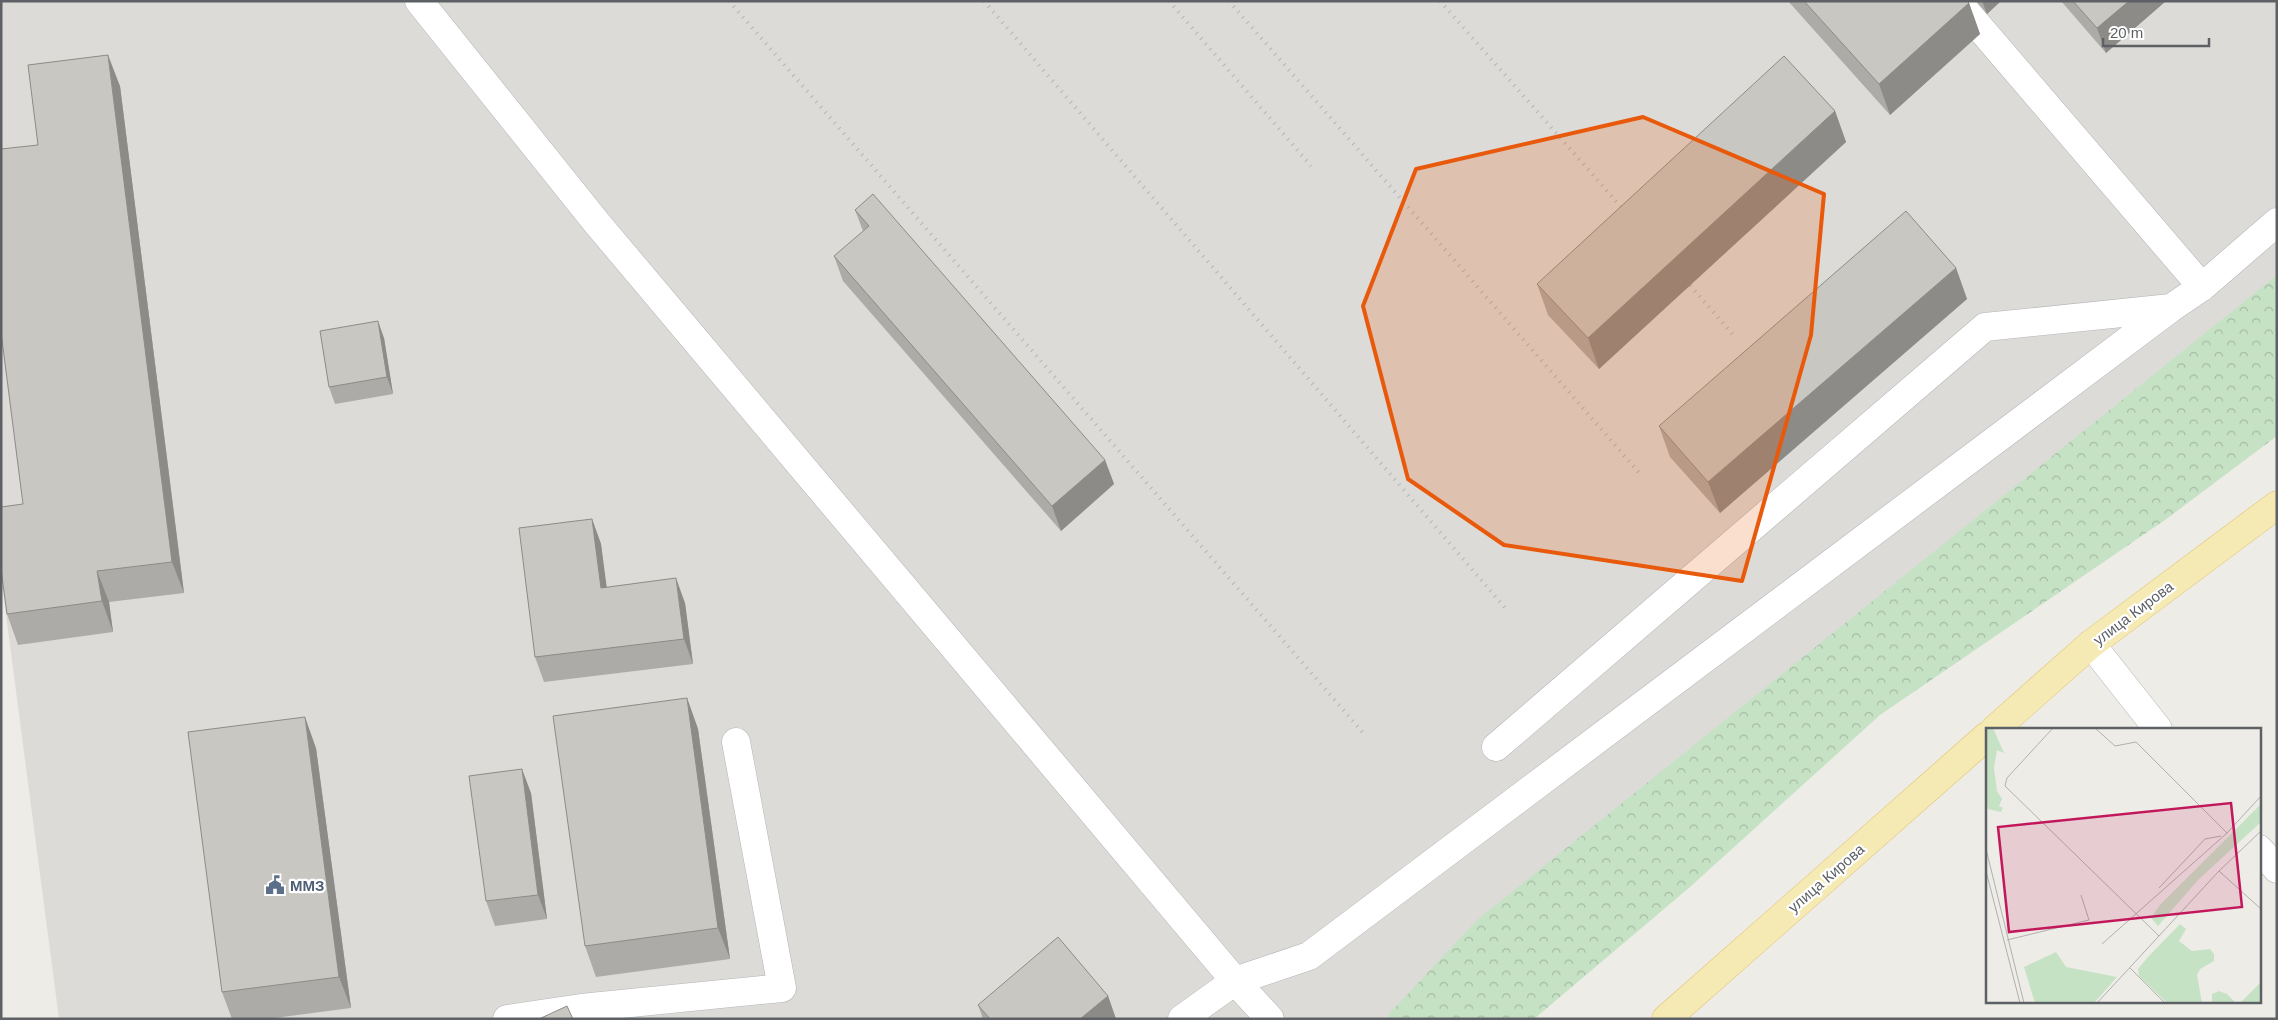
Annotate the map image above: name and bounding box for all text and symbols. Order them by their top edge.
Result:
scale bar [2103,15,2209,47]
text: 20 m [2110,24,2143,41]
street label: улица Кирова [2090,577,2177,648]
inset map [1986,728,2260,1002]
street label: улица Кирова [1784,840,1868,916]
public building icon: ММЗ [264,874,286,896]
place label: ММЗ [290,877,324,894]

